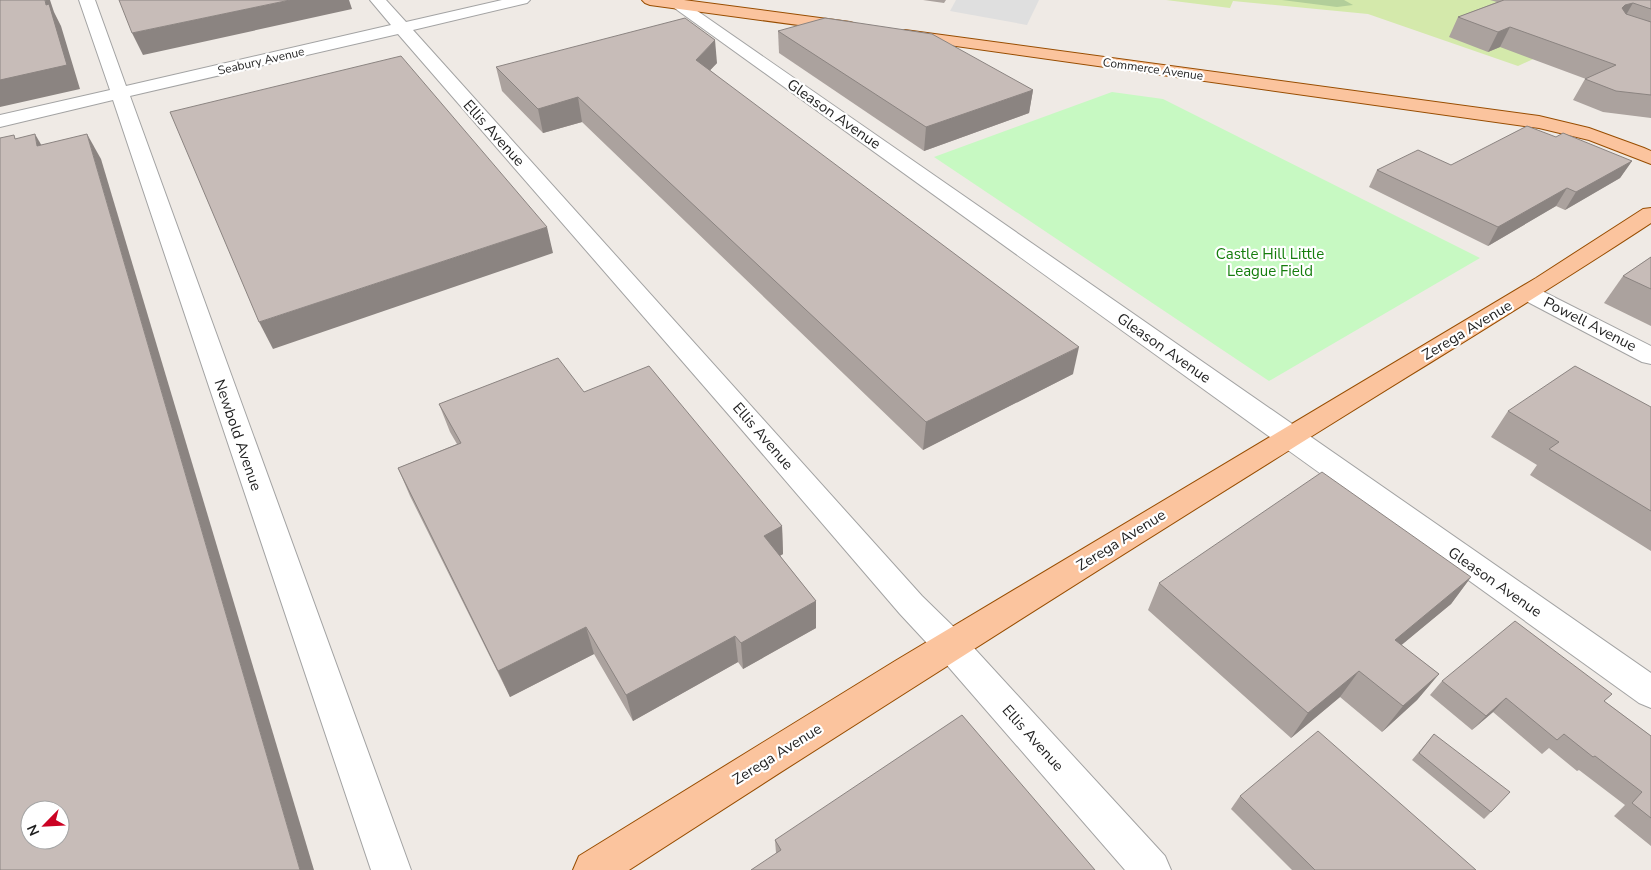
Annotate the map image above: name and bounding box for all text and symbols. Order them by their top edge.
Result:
street label: Seabury Avenue [216,43,306,79]
street label: Commerce Avenue [1102,54,1204,84]
street label: Gleason Avenue [783,74,885,154]
street label: Ellis Avenue [459,95,529,171]
park label: Castle Hill Little League Field [1216,244,1324,281]
street label: Powell Avenue [1540,292,1640,356]
street label: Zerega Avenue [1418,295,1516,365]
street label: Gleason Avenue [1113,308,1215,388]
street label: Newbold Avenue [210,377,266,493]
street label: Ellis Avenue [728,398,798,474]
street label: Zerega Avenue [1073,505,1169,575]
street label: Gleason Avenue [1444,542,1546,622]
street label: Ellis Avenue [998,700,1068,776]
street label: Zerega Avenue [729,719,825,789]
north arrow [20,800,70,850]
text: N [23,821,44,839]

